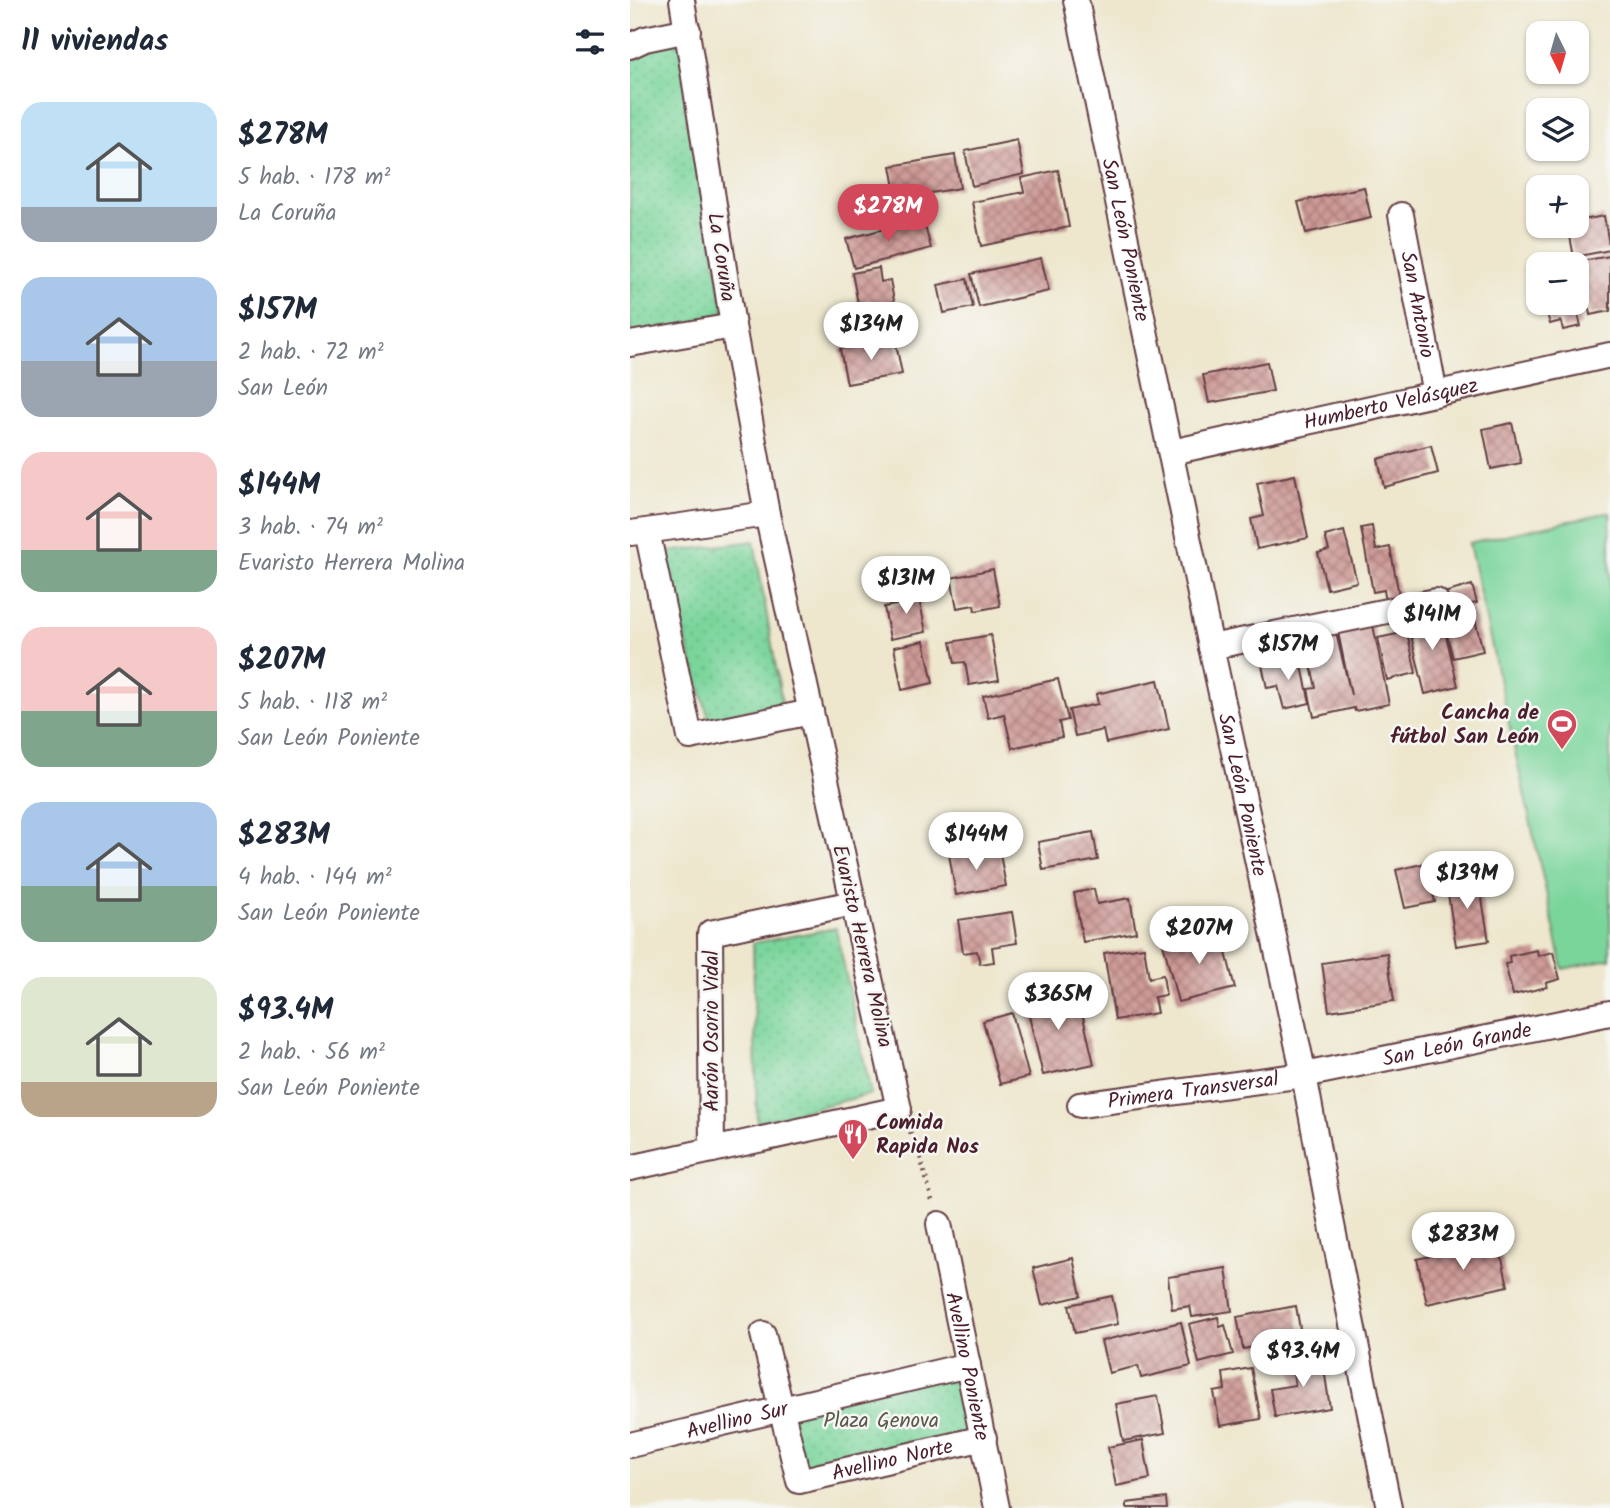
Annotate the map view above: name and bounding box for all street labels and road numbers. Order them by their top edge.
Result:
street label: San León Poniente [1091,155,1158,325]
street label: La Coruña [697,210,744,304]
street label: San Antonio [1390,249,1443,361]
street label: Humberto Velásquez [1301,370,1481,440]
street label: San León Poniente [1208,710,1275,880]
street label: Evaristo Herrera Molina [822,842,901,1051]
street label: Aarón Osorio Vidal [696,950,729,1112]
street label: San León Grande [1380,1014,1535,1077]
street label: Primera Transversal [1106,1064,1281,1119]
street label: Avellino Poniente [935,1289,998,1444]
street label: Avellino Sur [683,1393,793,1449]
street label: Avellino Norte [828,1431,957,1491]

